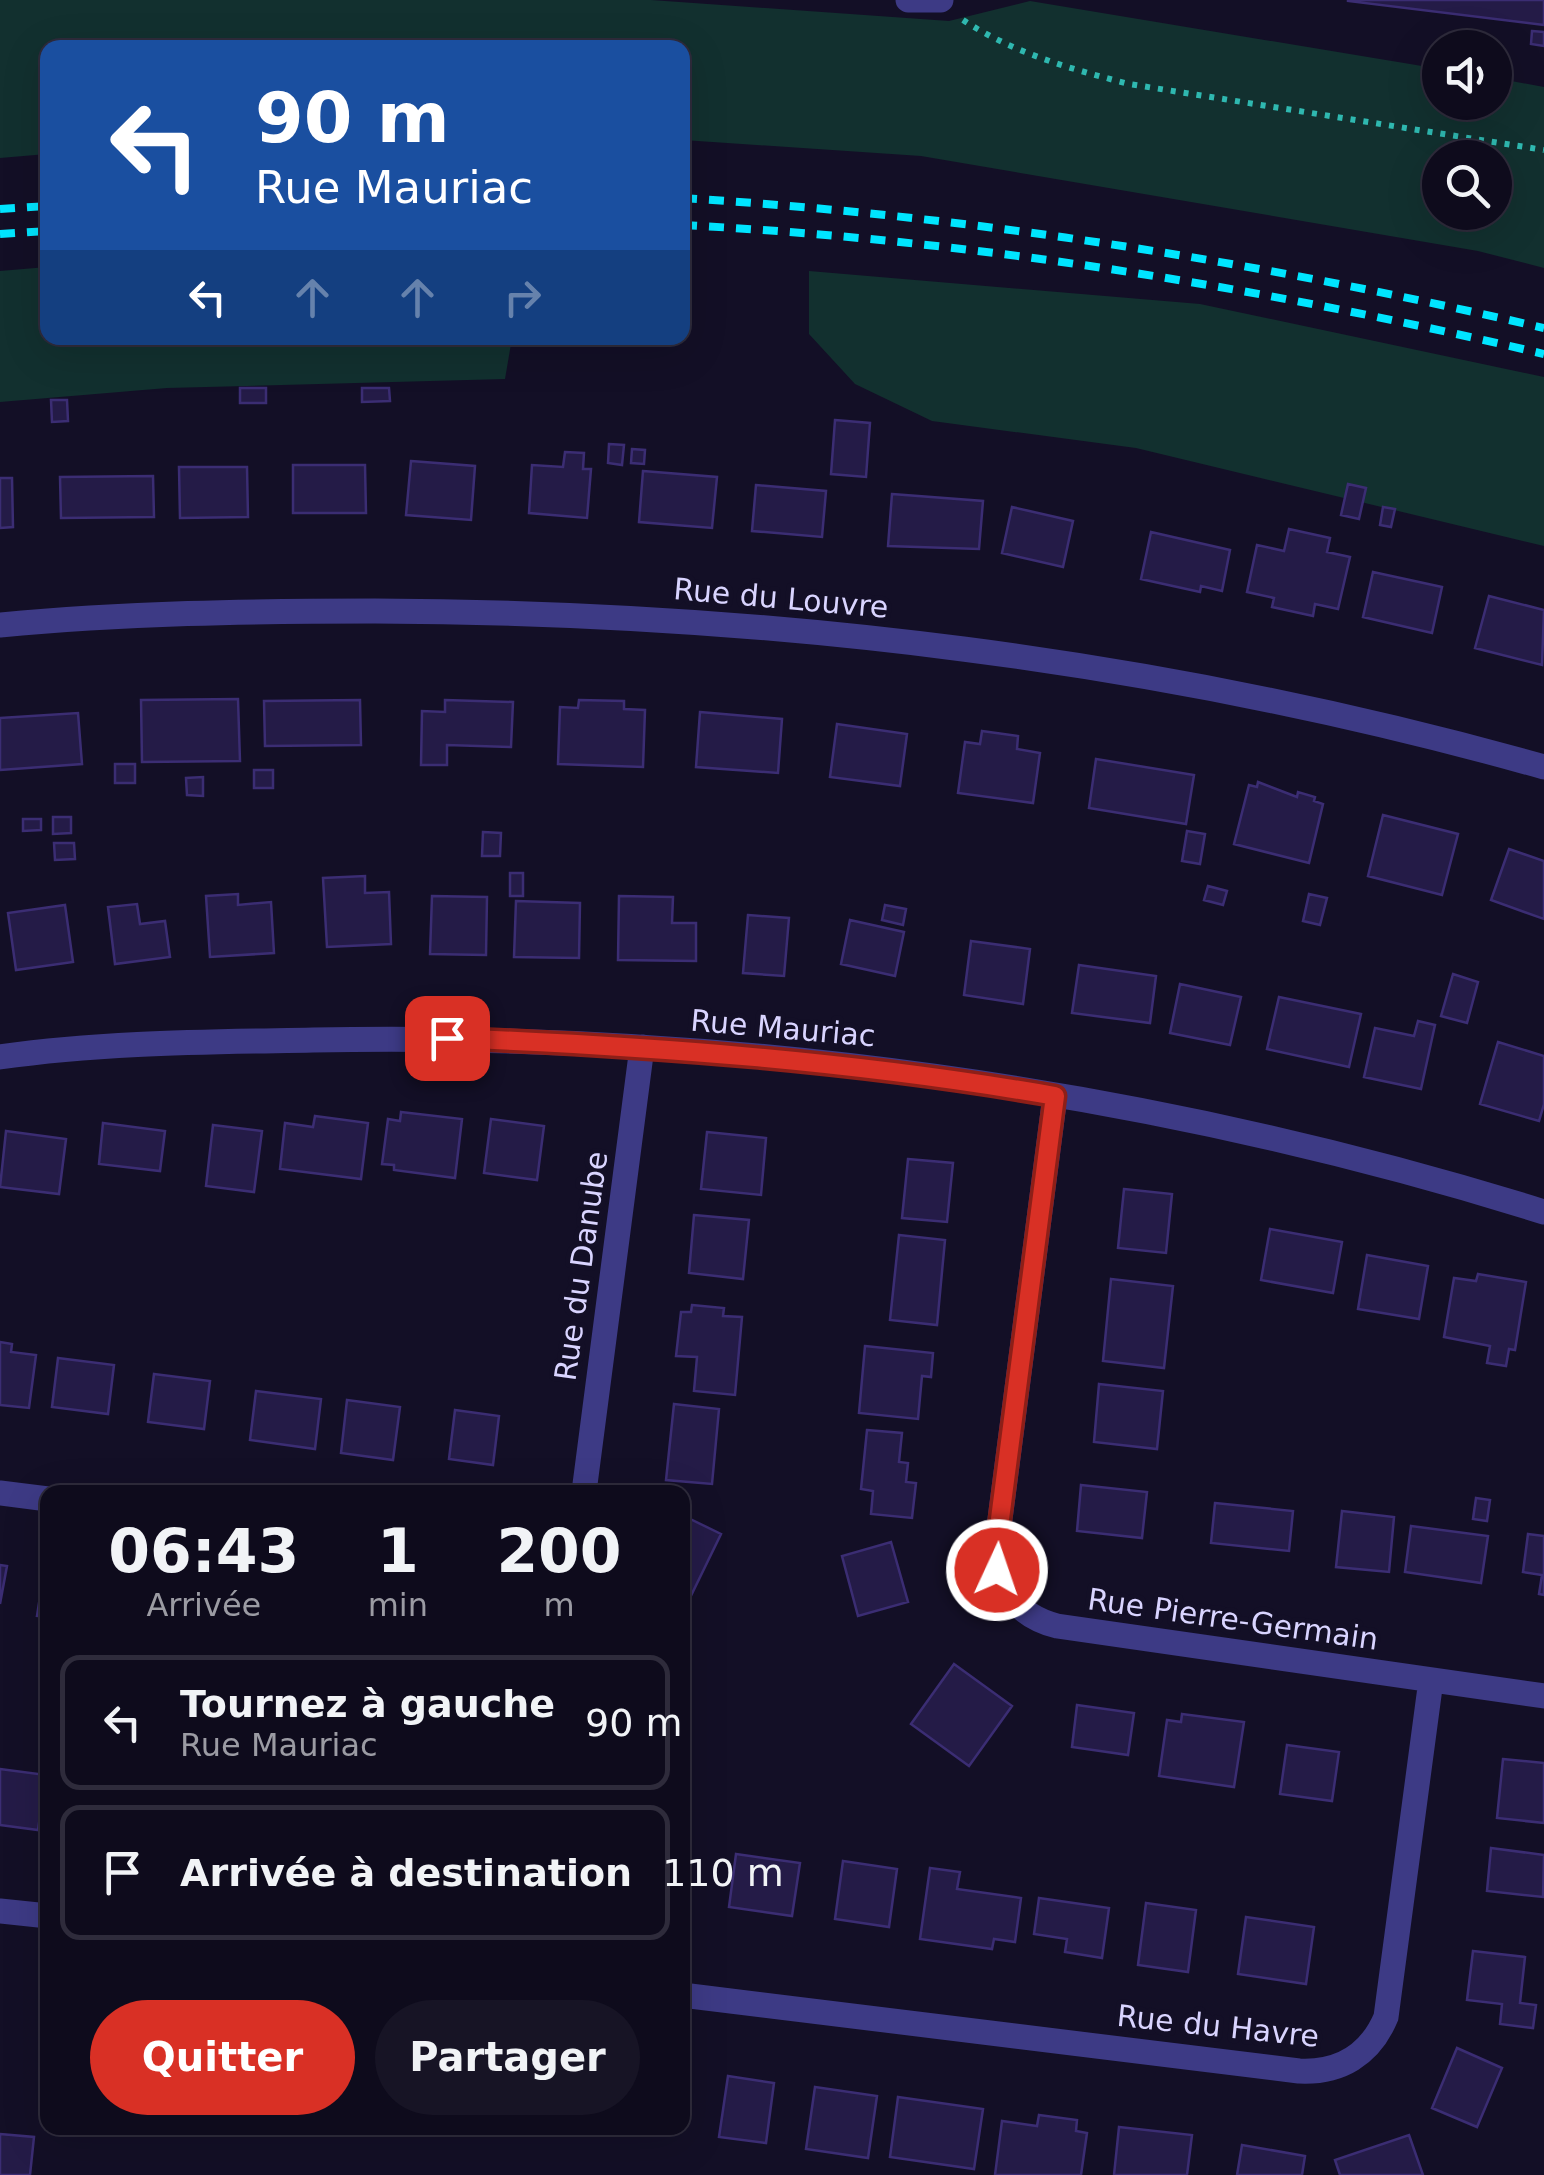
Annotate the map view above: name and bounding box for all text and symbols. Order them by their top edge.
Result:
map controls [1422,30,1512,230]
button: sound [1422,30,1512,120]
text: 90 m [255,77,450,159]
icon: left [90,80,220,210]
button: search [1422,140,1512,230]
text: Rue Mauriac [255,161,533,214]
icon: left [180,270,235,325]
icon: ahead [285,270,340,325]
icon: ahead [390,270,445,325]
icon: right [495,270,550,325]
street label: Rue du Louvre [672,571,890,625]
pin [405,996,490,1081]
street label: Rue Mauriac [689,1002,877,1054]
icon: arrive [420,1011,475,1066]
street label: Rue du Danube [548,1149,614,1383]
text: 06:43 [108,1516,299,1586]
text: 1 [377,1516,419,1586]
text: 200 [496,1516,622,1586]
position arrow [945,1518,1049,1622]
street label: Rue Pierre-Germain [1085,1581,1381,1657]
text: Arrivée [146,1586,261,1624]
text: min [368,1586,428,1624]
text: m [543,1586,575,1624]
text: Tournez à gauche [180,1682,555,1726]
icon: left [95,1695,150,1750]
text: 90 m [585,1701,683,1745]
text: Rue Mauriac [180,1726,378,1764]
icon: arrive [95,1845,150,1900]
text: Arrivée à destination [180,1851,632,1895]
text: 110 m [662,1851,784,1895]
street label: Rue du Havre [1115,1998,1321,2054]
button: Quitter [90,2000,355,2115]
button: Partager [375,2000,640,2115]

